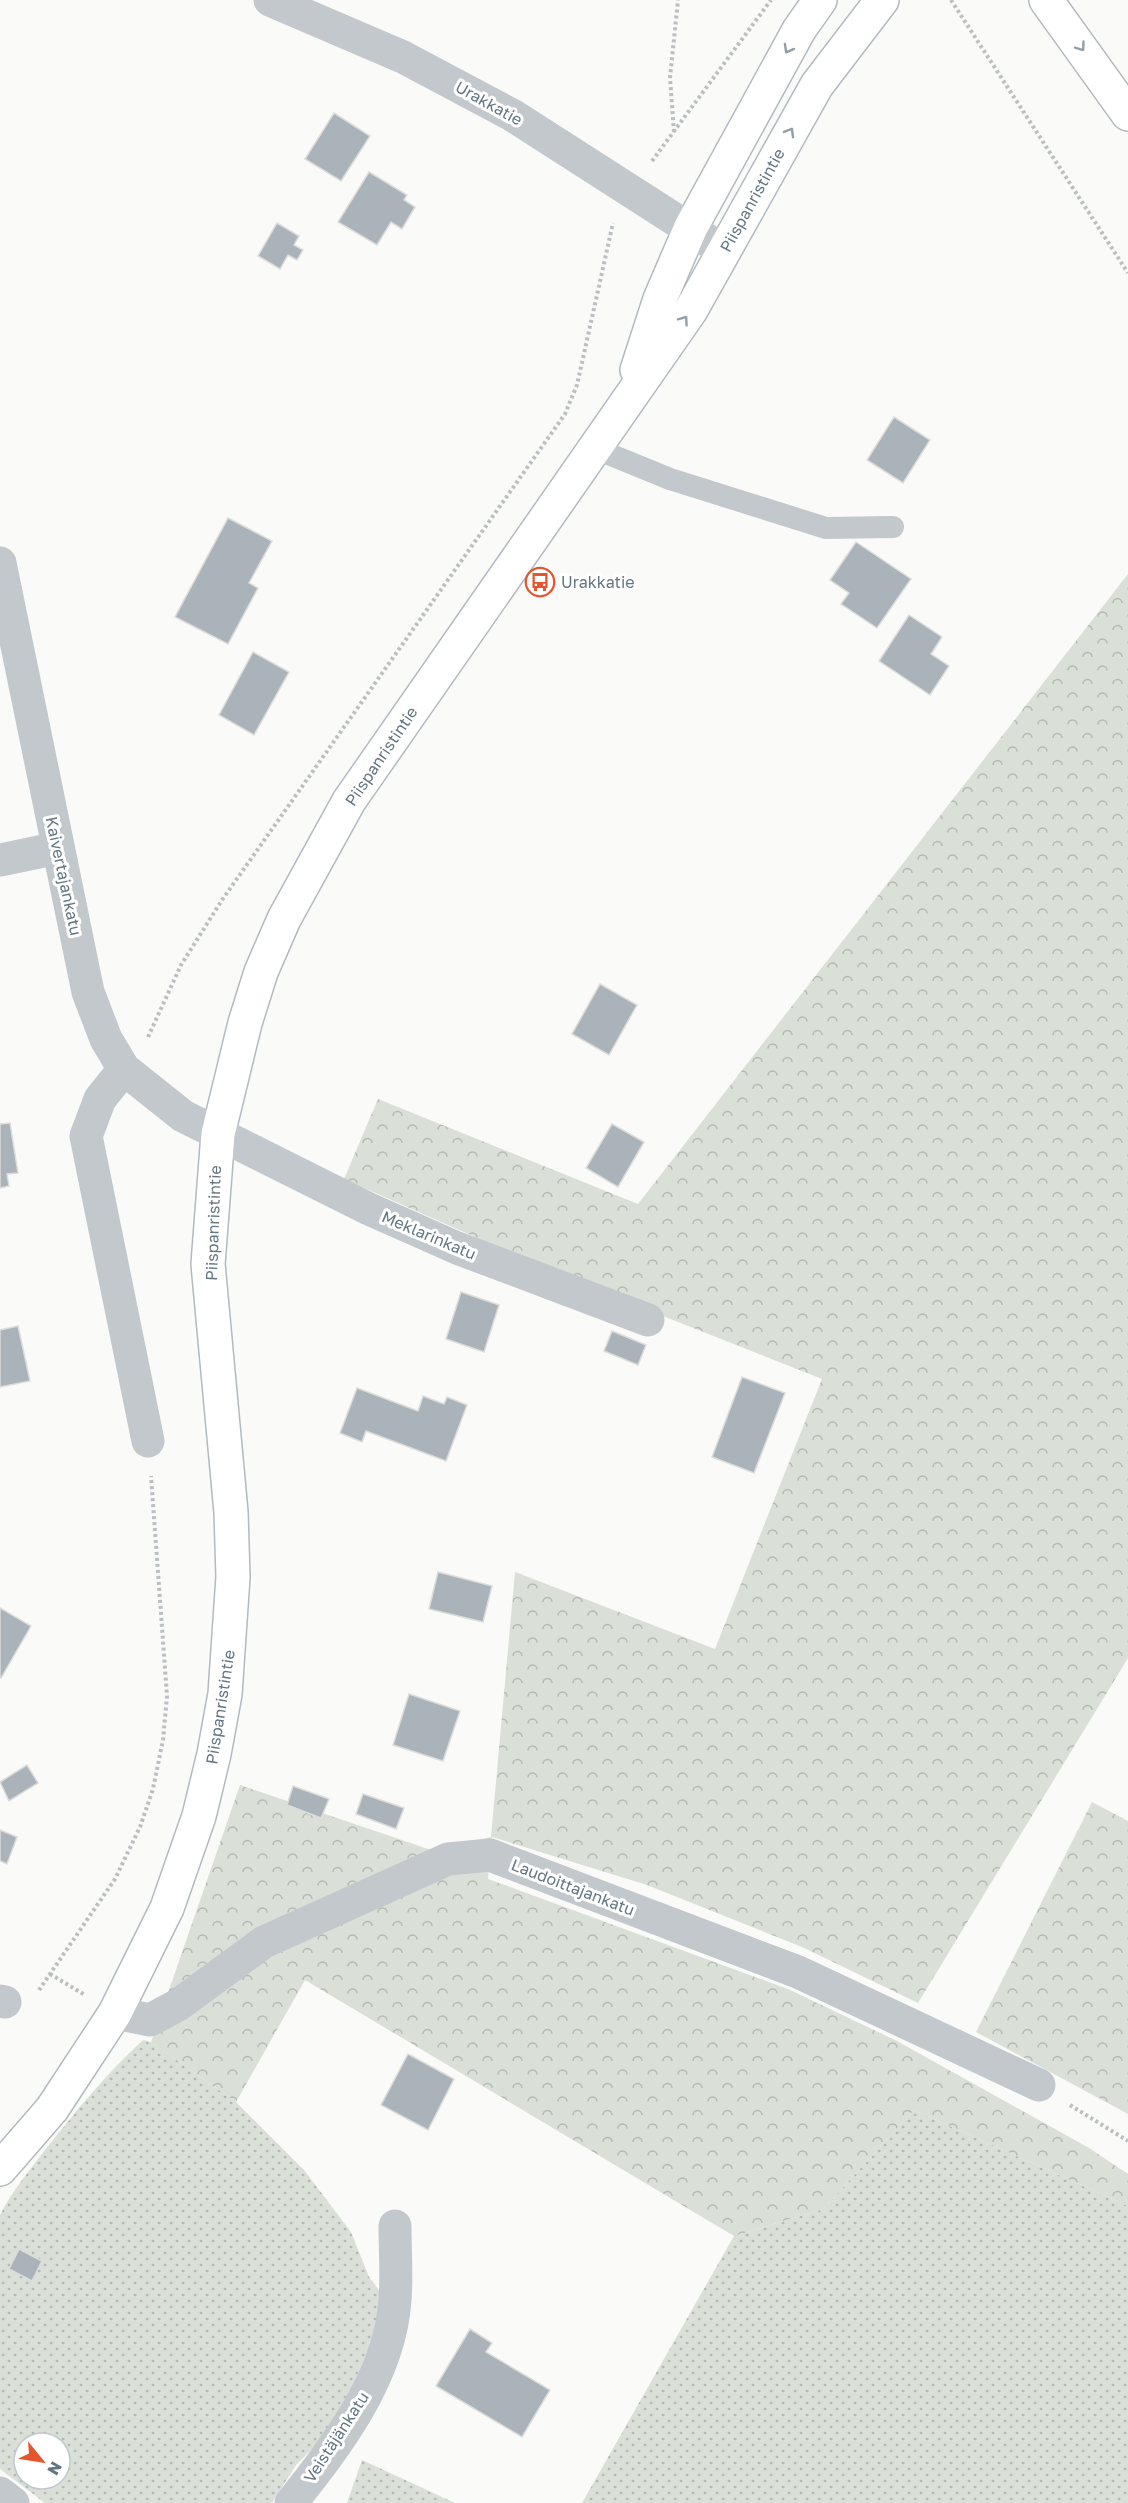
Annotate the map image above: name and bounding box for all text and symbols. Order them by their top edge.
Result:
one-way arrow [1073,41,1084,52]
one-way arrow [784,43,795,53]
street label: Urakkatie [452,76,526,130]
one-way arrow [783,128,794,138]
street label: Piispanristintie [715,145,789,255]
one-way arrow [677,316,688,327]
bus stop icon: Urakkatie [524,566,556,598]
place label: Urakkatie [561,572,635,592]
street label: Piispanristintie [340,702,422,810]
street label: Kaivertajankatu [42,815,86,937]
street label: Piispanristintie [201,1165,225,1281]
street label: Meklarinkatu [379,1206,479,1264]
street label: Piispanristintie [201,1648,239,1766]
street label: Laudoittajankatu [509,1854,637,1920]
street label: Veistäjänkatu [299,2388,373,2486]
north arrow [12,2431,72,2491]
text: N [43,2458,67,2479]

